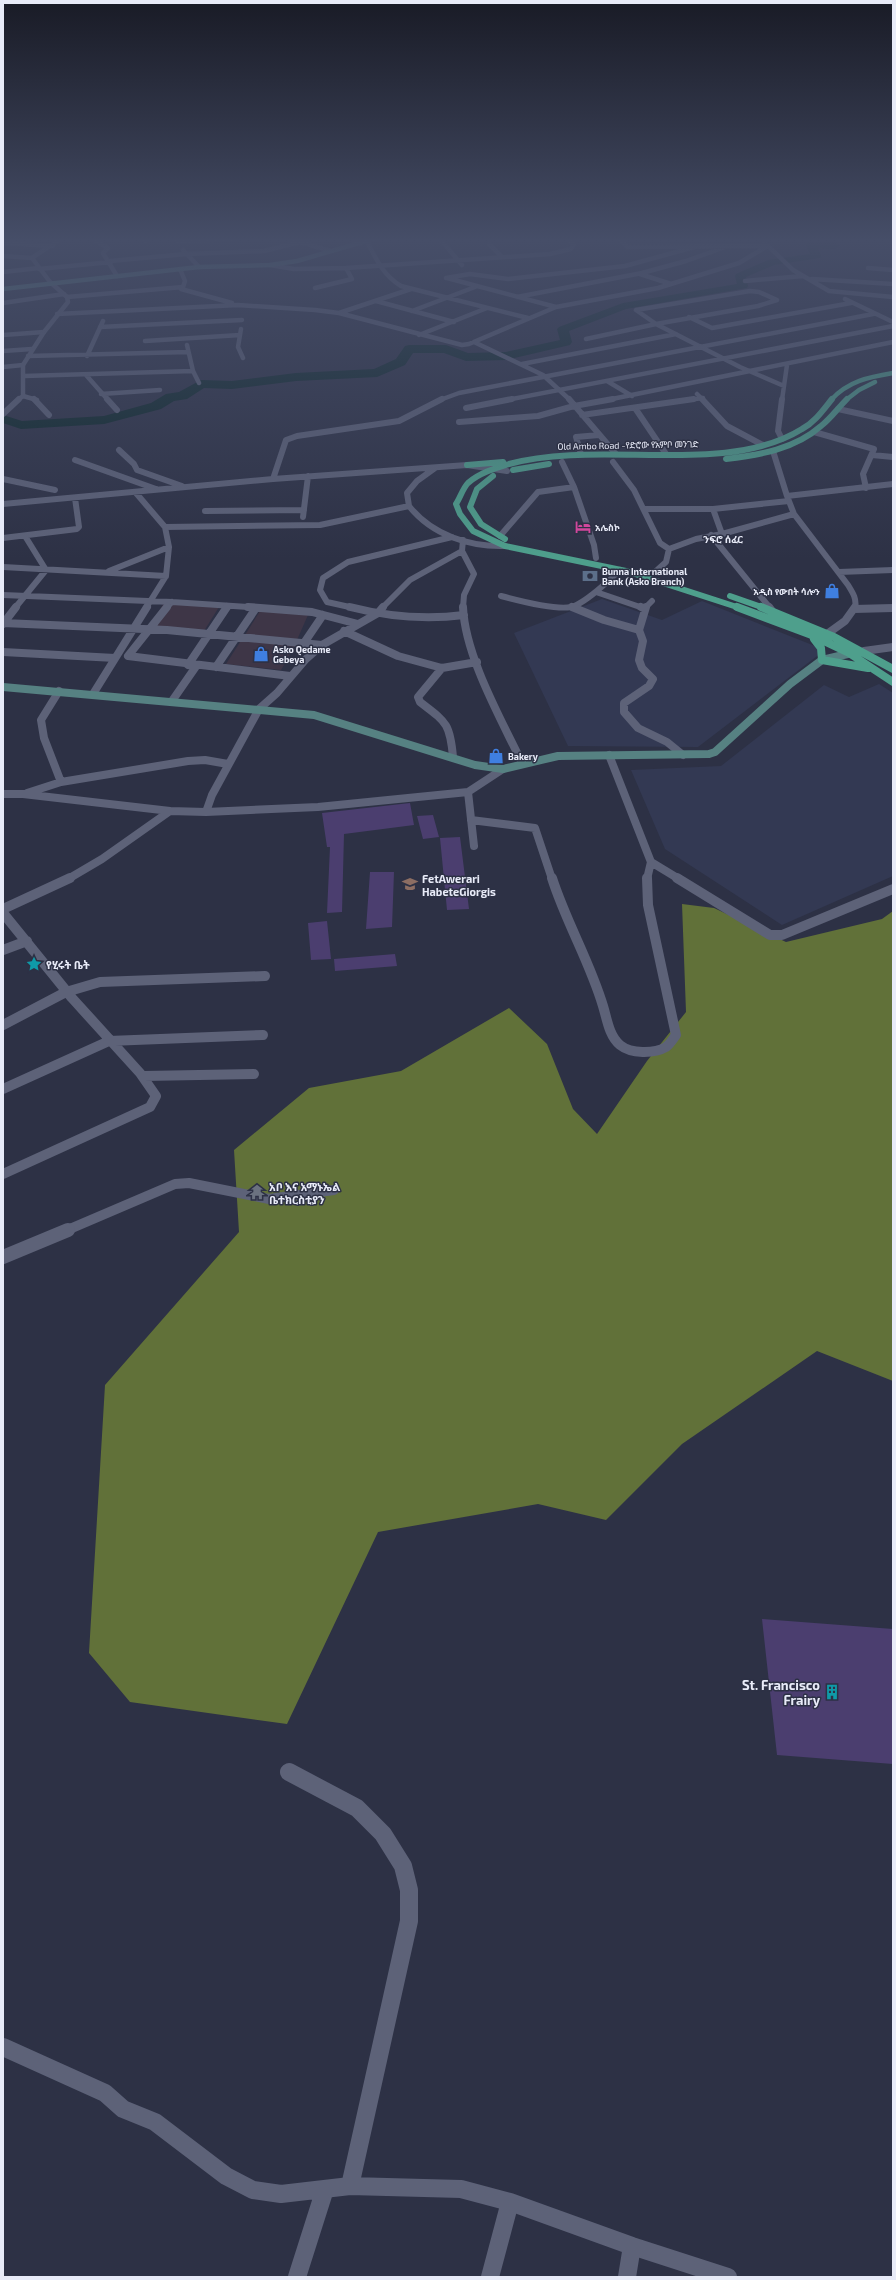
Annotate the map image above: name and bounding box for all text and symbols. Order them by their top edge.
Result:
street label: Old Ambo Road -የድሮው የአምቦ መንገድ [557,438,699,452]
hotel icon: አሌስኮ [574,518,592,536]
place label: አሌስኮ [595,522,620,533]
district label: ንፍሮ ሰፈር [703,533,743,545]
place label: Bunna International Bank (Asko Branch) [602,566,687,587]
bank icon: Bunna International Bank (Asko Branch) [581,567,599,585]
shop icon: አዲስ የውበት ሳሎን [823,582,841,600]
place label: አዲስ የውበት ሳሎን [753,586,821,597]
place label: Asko Qedame Gebeya [273,644,331,666]
shop icon: Asko Qedame Gebeya [252,645,270,663]
shop icon: Bakery [487,747,505,765]
place label: Bakery [508,751,539,763]
place label: FetAwerari HabeteGiorgis [422,872,496,898]
school or university icon: FetAwerari HabeteGiorgis [401,875,419,893]
place icon: የሂሩት ቤት [25,955,43,973]
place label: የሂሩት ቤት [46,958,90,971]
place label: አቦ እና አማኑኤል ቤተክርስቲያን [269,1180,340,1206]
temple icon: አቦ እና አማኑኤል ቤተክርስቲያን [248,1183,266,1201]
place label: St. Francisco Frairy [742,1677,821,1708]
building icon: St. Francisco Frairy [823,1683,841,1701]

